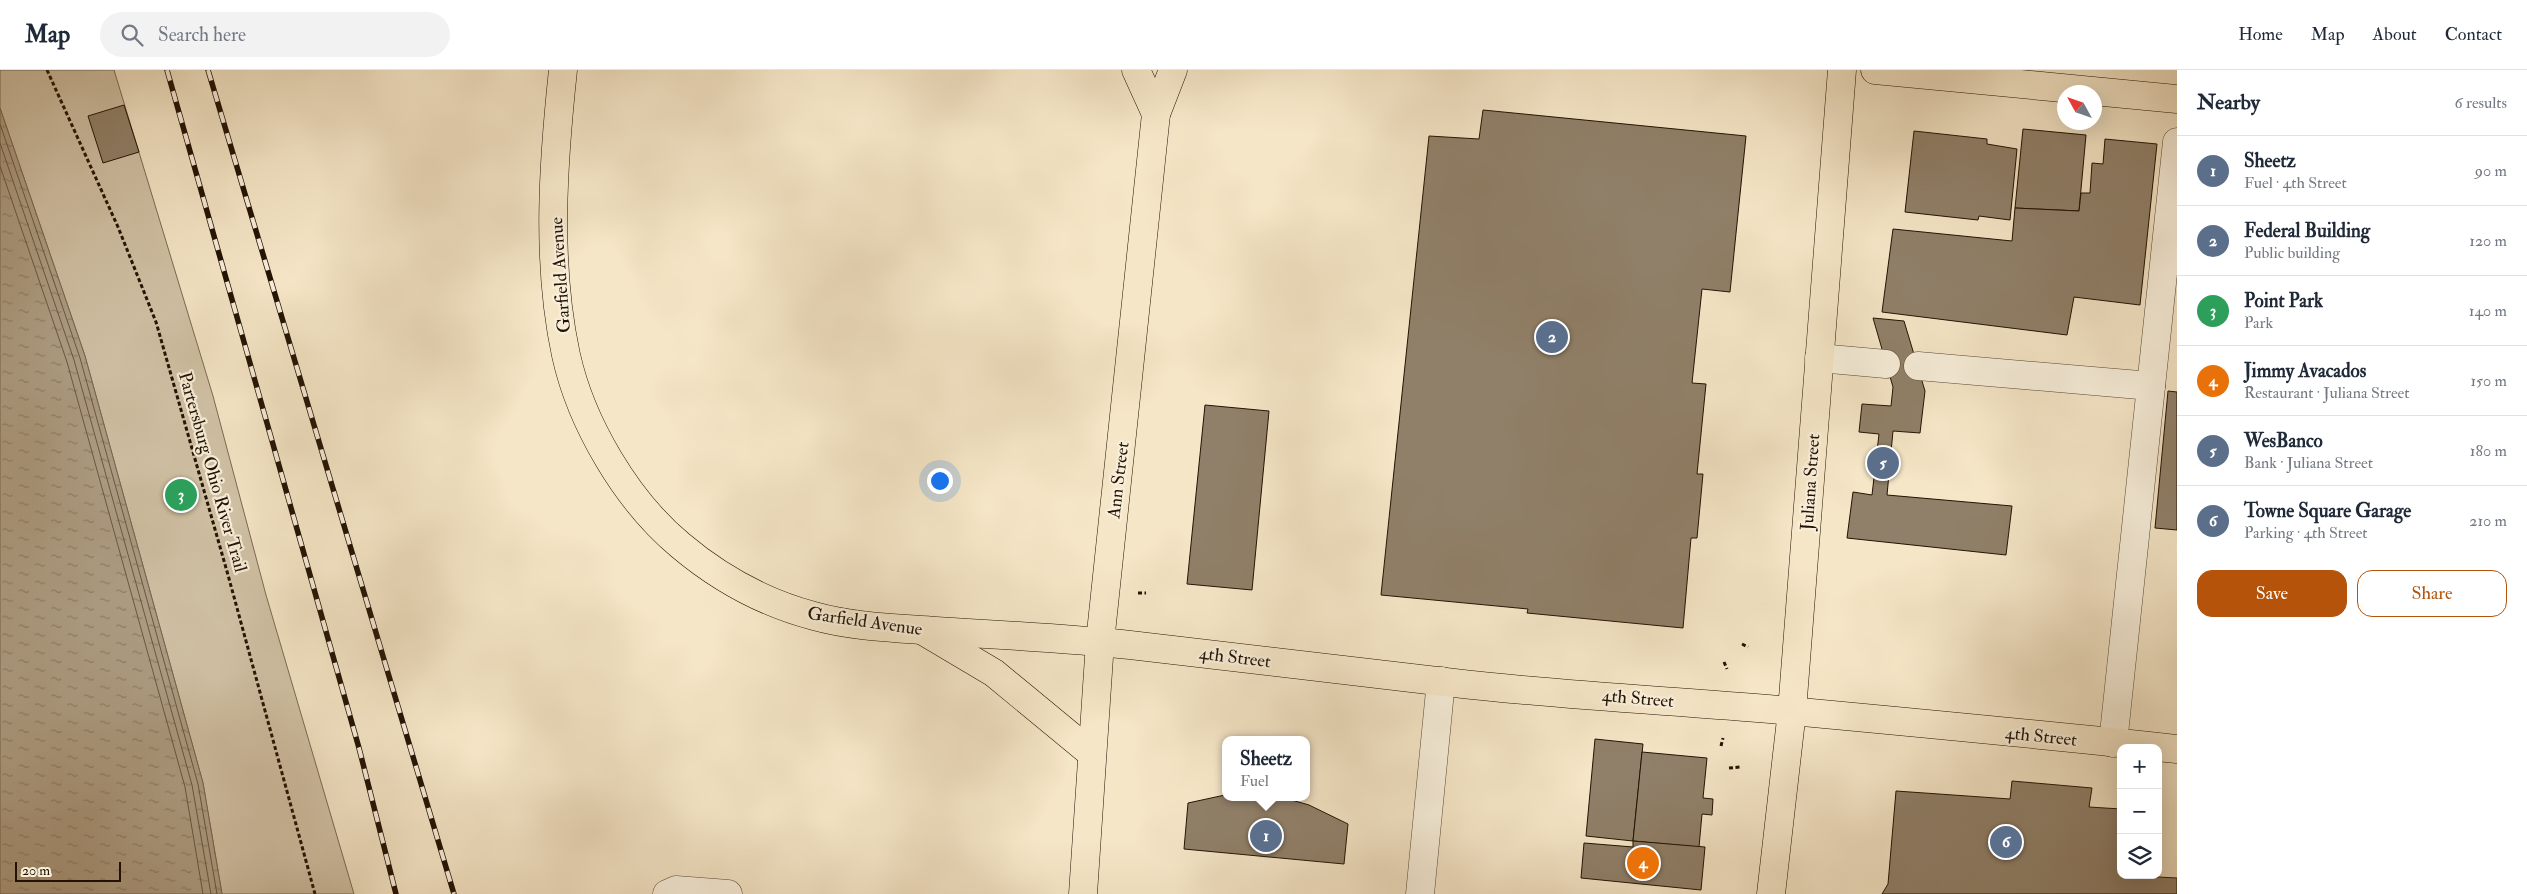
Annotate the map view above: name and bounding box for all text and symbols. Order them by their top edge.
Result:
search box [100,12,450,57]
text: Map [25,19,70,50]
icon: search [118,21,146,49]
text: Search here [158,23,246,47]
text: Home [2238,23,2283,46]
text: Map [2311,23,2345,46]
text: About [2373,23,2417,46]
text: Contact [2445,23,2502,46]
north arrow [2057,85,2102,130]
text: Nearby [2197,89,2260,116]
text: 6 results [2455,93,2507,113]
text: Sheetz [2244,149,2296,173]
text: 1 [2210,161,2216,181]
text: 90 m [2475,161,2507,181]
text: Fuel · 4th Street [2244,173,2347,193]
street label: Garfield Avenue [545,216,576,334]
text: Federal Building [2244,219,2370,243]
text: 2 [2209,231,2217,251]
text: 120 m [2469,231,2507,251]
text: Public building [2244,243,2340,263]
text: Point Park [2244,289,2323,313]
text: 3 [2210,301,2216,321]
text: 140 m [2469,301,2507,321]
text: Park [2244,313,2273,333]
pin: 2 [1536,318,1568,356]
text: Jimmy Avacados [2244,359,2366,383]
street label: Partersburg Ohio River Trail [173,369,252,575]
text: 4 [2209,371,2217,391]
text: 150 m [2470,371,2507,391]
text: Restaurant · Juliana Street [2244,383,2409,403]
text: WesBanco [2244,429,2323,453]
street label: Juliana Street [1796,433,1825,532]
street label: Ann Street [1102,440,1135,521]
text: 5 [2209,441,2217,461]
text: 180 m [2470,441,2507,461]
pin: 5 [1867,444,1899,482]
text: Bank · Juliana Street [2244,453,2373,473]
your location [927,468,953,494]
pin: 3 [165,476,197,514]
text: Towne Square Garage [2244,499,2411,523]
text: 6 [2209,511,2217,531]
text: 210 m [2469,511,2507,531]
text: Parking · 4th Street [2244,523,2368,543]
button: Save [2197,570,2347,617]
button: Share [2357,570,2507,617]
street label: Garfield Avenue [806,602,924,641]
street label: 4th Street [1198,642,1272,673]
street label: 4th Street [1601,684,1675,713]
street label: 4th Street [2004,721,2078,752]
popup [1222,736,1310,801]
map controls [2117,744,2162,879]
button: + [2117,744,2162,789]
text: Sheetz [1240,747,1292,771]
text: Fuel [1240,771,1269,791]
button: − [2117,789,2162,834]
pin: 1 [1250,817,1282,855]
pin: 6 [1990,823,2022,861]
button: layers [2117,834,2162,879]
pin: 4 [1627,844,1659,882]
scale bar [15,859,121,882]
text: 20 m [22,862,50,879]

